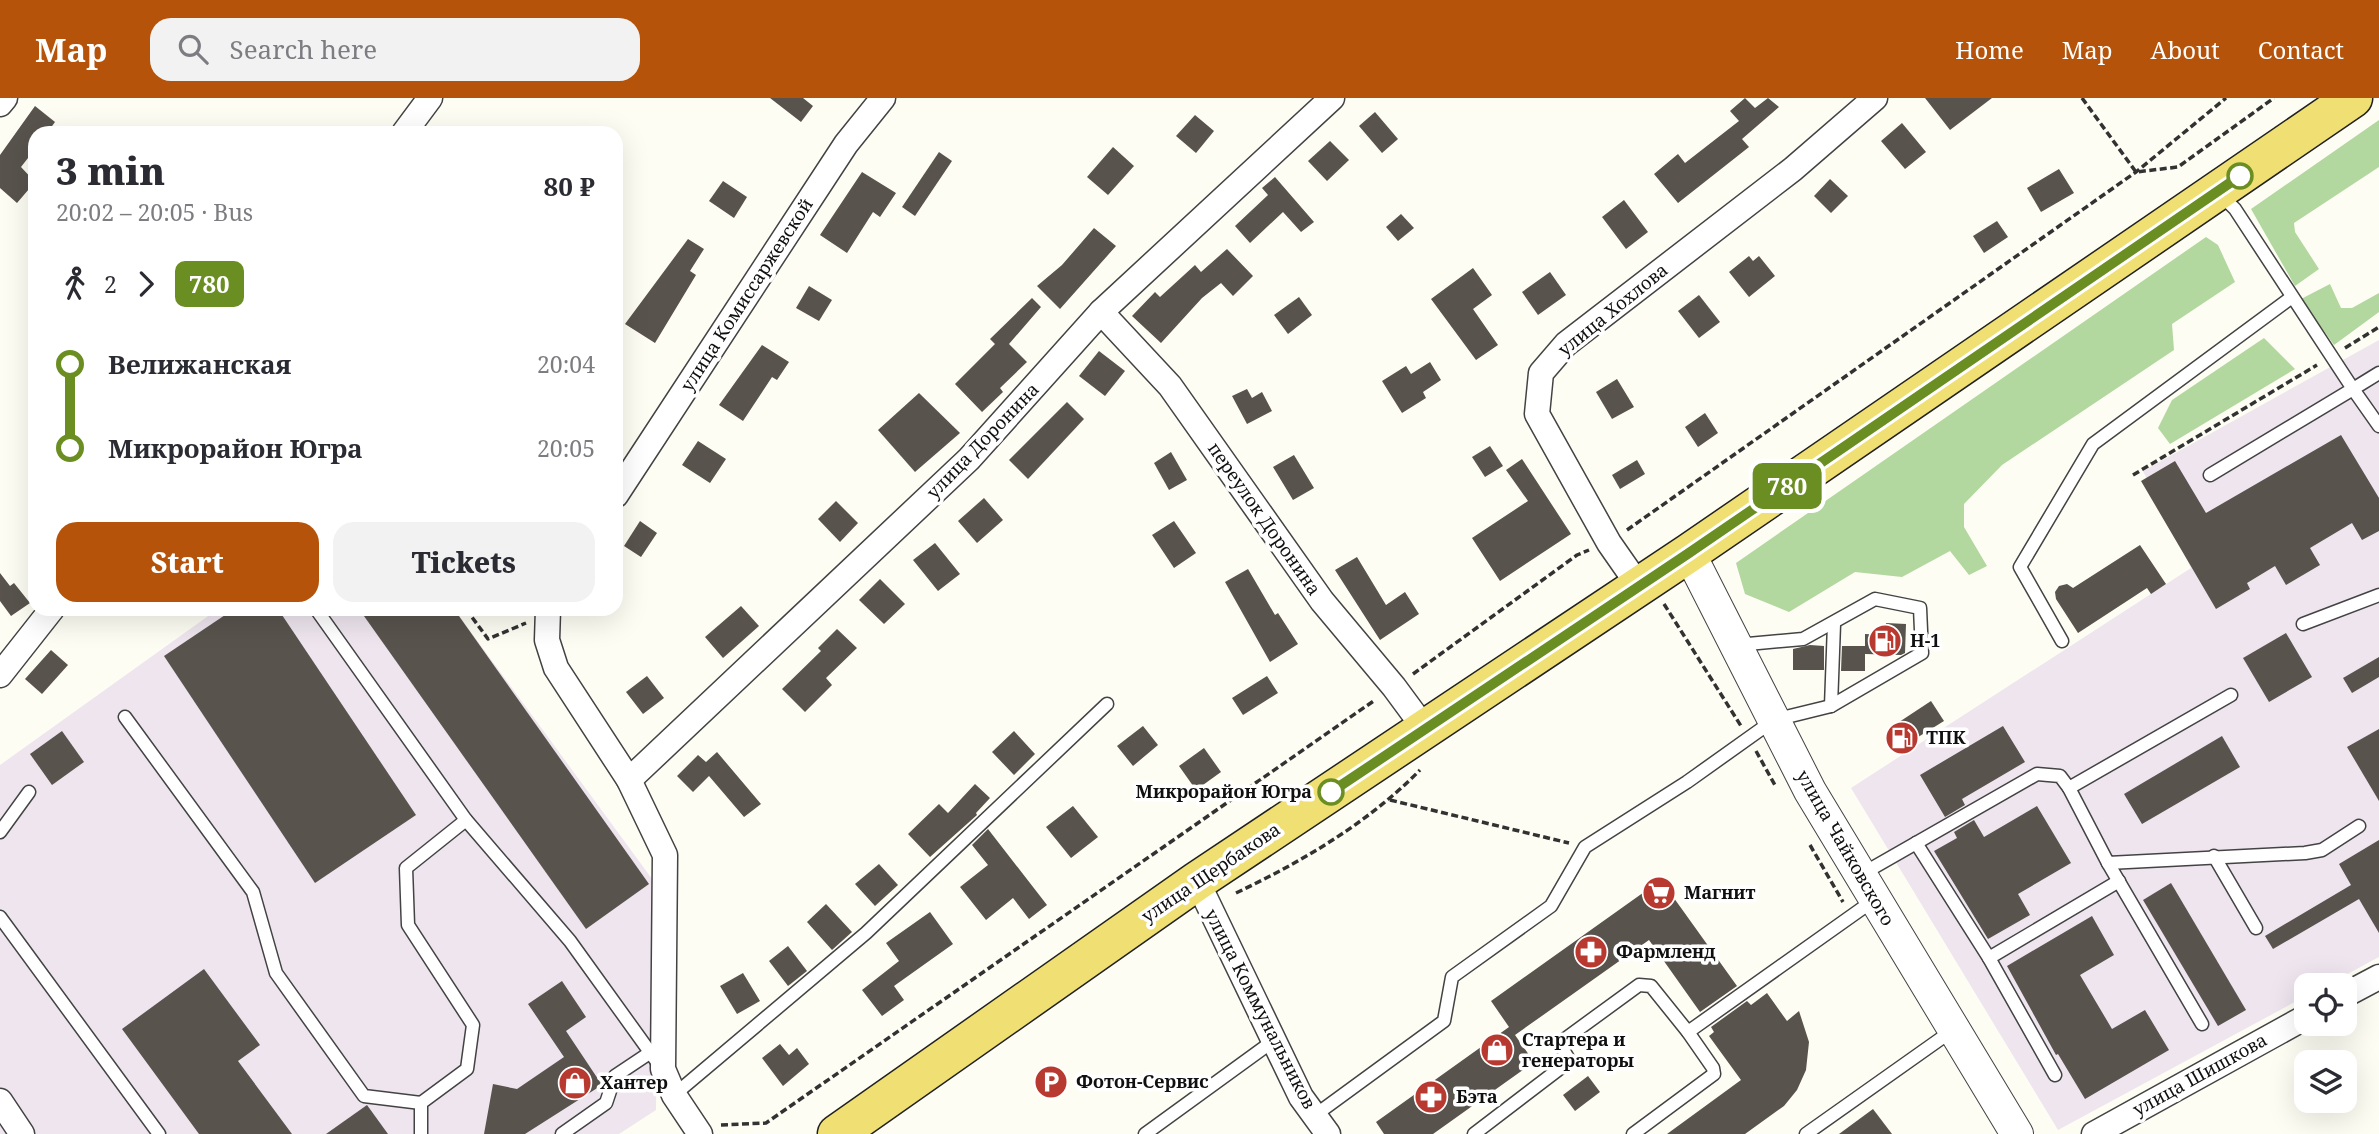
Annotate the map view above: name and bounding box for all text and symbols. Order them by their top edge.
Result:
search box [150,18,640,81]
text: Map [35,27,108,72]
icon: search [174,30,212,68]
text: Search here [230,31,377,67]
text: Home [1955,33,2024,66]
text: Map [2062,33,2113,66]
text: About [2151,33,2220,66]
text: Contact [2258,33,2344,66]
text: 3 min [56,144,165,196]
unlabelled marker [2227,163,2253,189]
text: 80 ₽ [544,168,595,204]
street label: улица Комиссаржевской [675,193,818,396]
text: 20:02 – 20:05 · Bus [56,196,253,228]
street label: улица Хохлова [1552,258,1672,361]
icon: walk [56,265,94,303]
icon: forward [127,265,165,303]
text: 780 [189,267,230,300]
text: 2 [104,268,117,300]
text: Велижанская [108,346,291,382]
text: 20:04 [537,348,595,380]
street label: улица Доронина [921,377,1044,503]
text: Микрорайон Югра [108,430,363,466]
text: 20:05 [537,432,595,464]
street label: переулок Доронина [1203,437,1327,600]
line badge: 780 [1747,463,1827,509]
text: 780 [1767,469,1807,502]
button: Start [56,522,319,602]
button: Tickets [333,522,595,602]
fuel station icon: Н-1 [1866,622,1904,660]
place label: Н-1 [1910,628,1940,652]
fuel station icon: ТПК [1883,719,1921,757]
place label: ТПК [1926,725,1967,749]
street label: улица Чайковского [1791,765,1900,930]
place label: Микрорайон Югра [1136,779,1312,803]
marker: Микрорайон Югра [1318,779,1344,805]
street label: улица Щербакова [1136,817,1285,928]
supermarket icon: Магнит [1640,874,1678,912]
place label: Магнит [1684,880,1756,904]
street label: улица Коммунальников [1200,904,1322,1113]
pharmacy icon: Фармленд [1572,933,1610,971]
place label: Фармленд [1616,939,1715,963]
map controls [2294,973,2357,1113]
button: locate [2294,973,2357,1036]
place label: Стартера и генераторы [1522,1027,1634,1072]
street label: улица Шишкова [2128,1027,2271,1121]
shop icon: Стартера и генераторы [1478,1031,1516,1069]
button: layers [2294,1050,2357,1113]
parking icon: Фотон-Сервис [1032,1063,1070,1101]
shop icon: Хантер [556,1064,594,1102]
place label: Фотон-Сервис [1076,1069,1209,1093]
place label: Хантер [600,1070,668,1094]
pharmacy icon: Бэта [1412,1078,1450,1116]
place label: Бэта [1456,1084,1498,1108]

